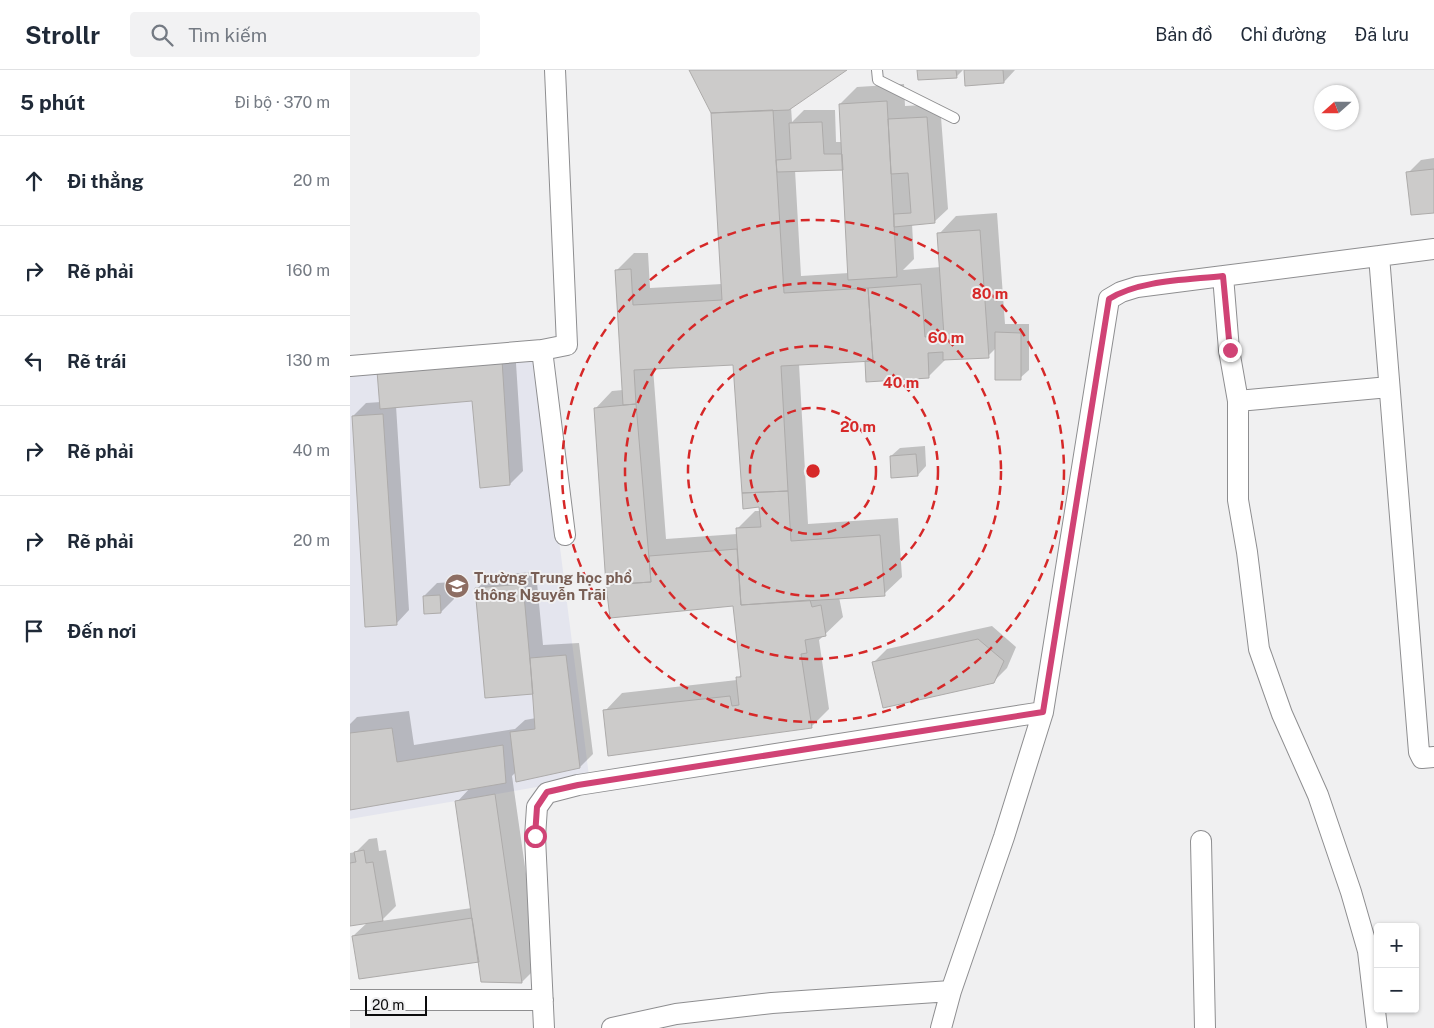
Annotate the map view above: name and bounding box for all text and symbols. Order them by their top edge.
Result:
search box [130,12,480,57]
text: Strollr [25,21,100,49]
icon: search [148,21,176,49]
text: Tìm kiếm [188,24,267,46]
text: Bản đồ [1155,24,1212,45]
text: Chỉ đường [1240,24,1327,45]
text: Đã lưu [1355,24,1409,45]
north arrow [1314,85,1359,130]
text: 5 phút [20,90,85,115]
text: Đi bộ · 370 m [234,93,330,112]
icon: ahead [20,167,48,195]
text: Đi thẳng [67,170,144,192]
text: 20 m [293,171,330,190]
icon: right [20,257,48,285]
text: Rẽ phải [67,260,134,282]
text: 160 m [286,261,330,280]
text: 80 m [972,285,1008,302]
text: 60 m [928,329,964,346]
route end [1219,339,1242,362]
icon: left [20,347,48,375]
text: Rẽ trái [67,350,126,372]
text: 130 m [286,351,330,370]
text: 40 m [883,374,919,391]
text: 20 m [840,418,876,435]
icon: right [20,437,48,465]
text: Rẽ phải [67,440,134,462]
text: 40 m [292,441,330,460]
centre of rings [804,462,822,480]
icon: right [20,527,48,555]
text: Rẽ phải [67,530,134,552]
text: 20 m [293,531,330,550]
place label: Trường Trung học phổ thông Nguyễn Trãi [474,569,632,603]
school or university icon: Trường Trung học phổ thông Nguyễn Trãi [444,573,470,599]
icon: arrive [20,617,48,645]
text: Đến nơi [67,620,136,642]
route start [524,825,547,848]
map controls [1374,923,1419,1013]
button: + [1374,923,1419,968]
button: − [1374,968,1419,1013]
scale bar [365,993,428,1016]
text: 20 m [372,997,404,1013]

